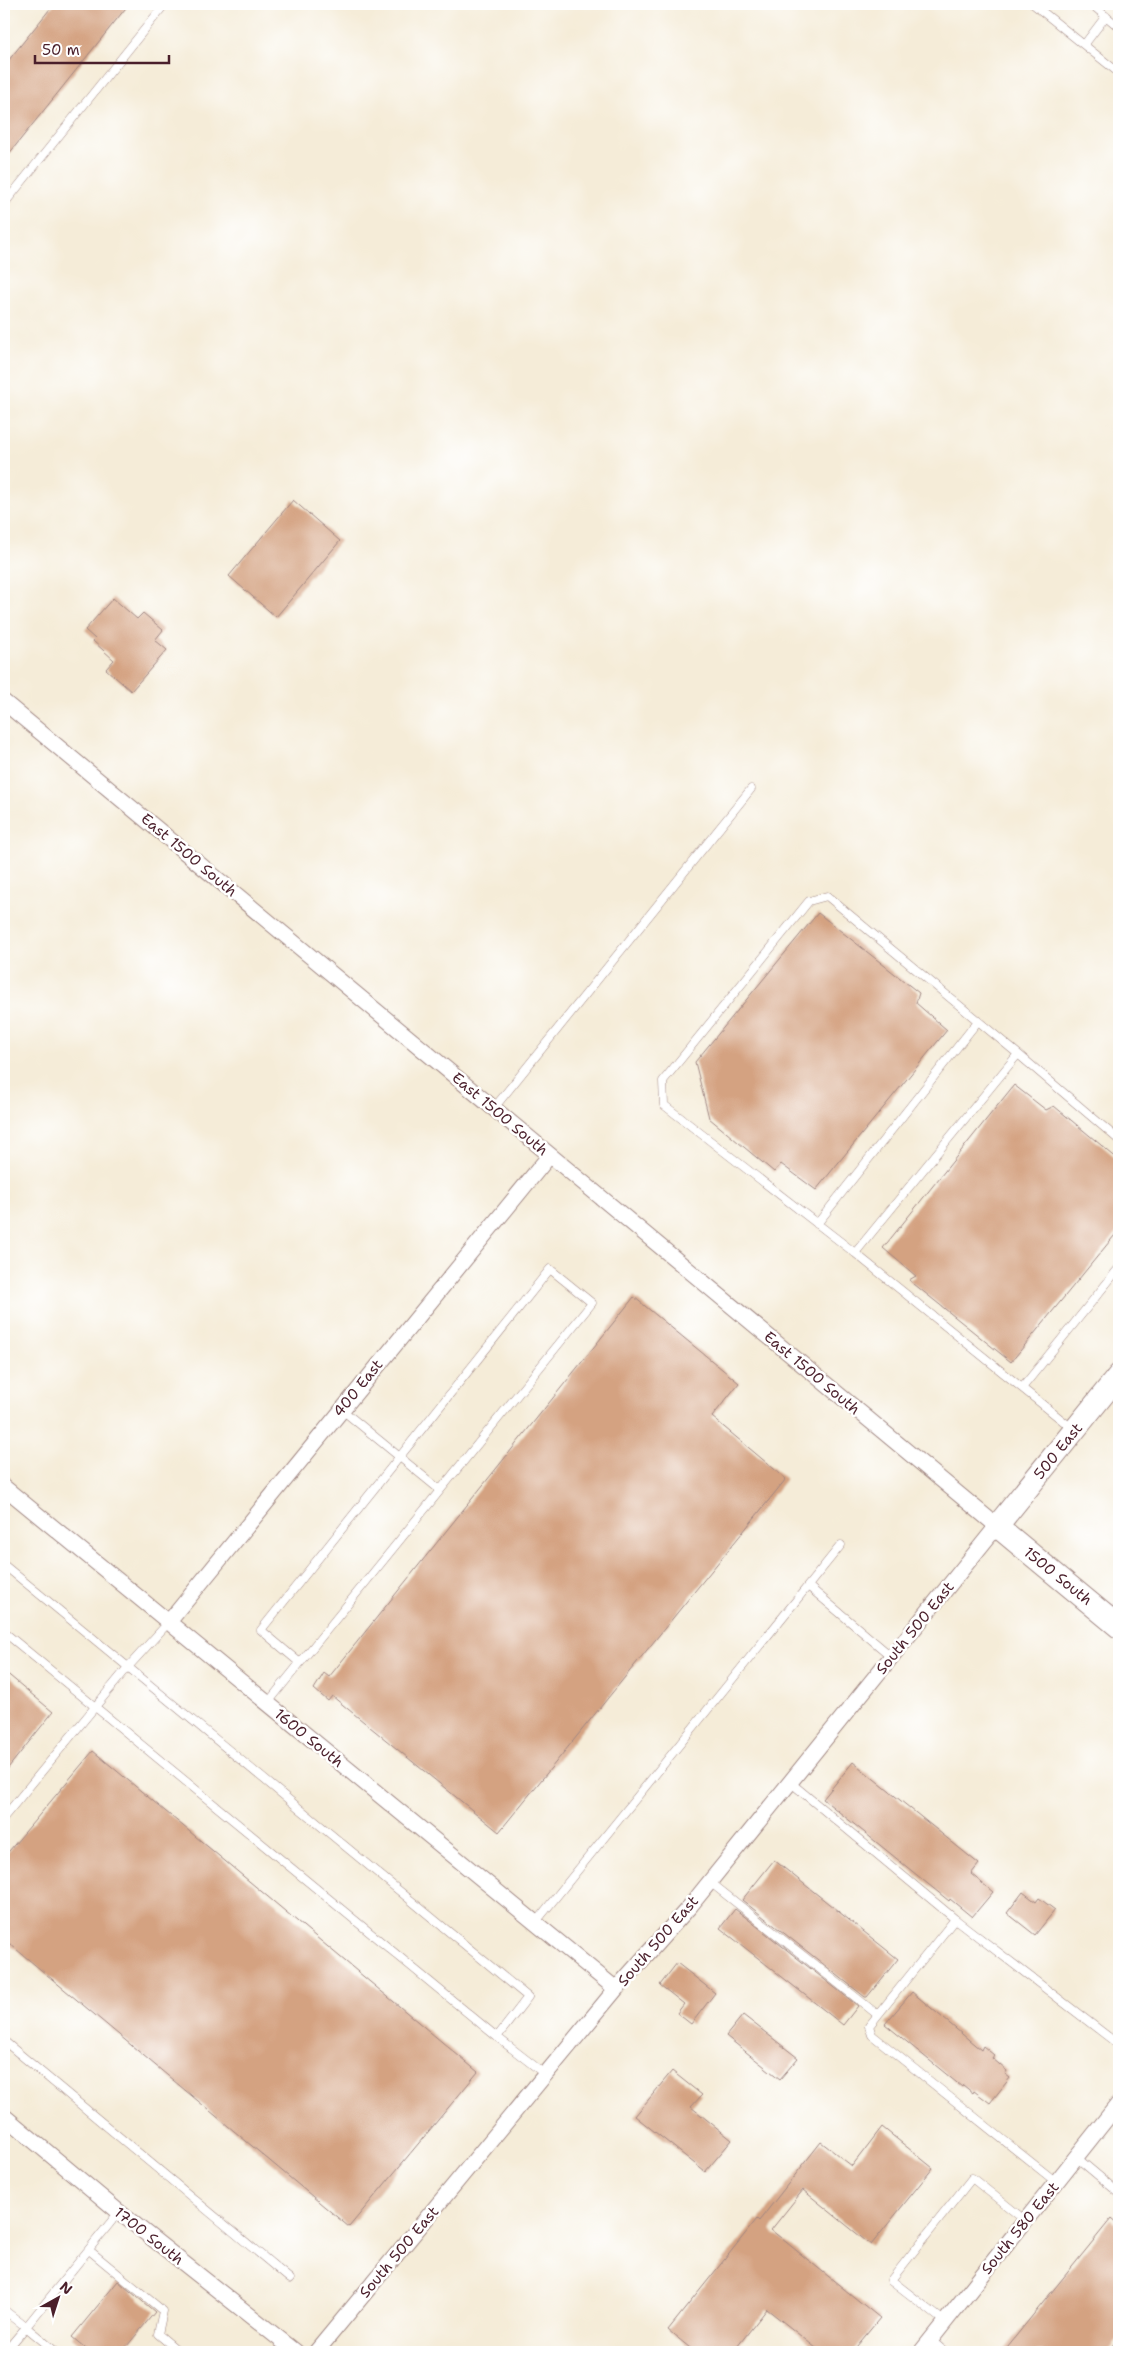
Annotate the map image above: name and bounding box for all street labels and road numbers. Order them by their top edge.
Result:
street label: East 1500 South [137,809,241,901]
street label: East 1500 South [448,1068,552,1160]
street label: East 1500 South [760,1327,864,1419]
street label: 400 East [329,1355,387,1421]
street label: 500 East [1029,1419,1087,1483]
street label: 1500 South [1020,1542,1096,1610]
street label: South 500 East [871,1578,959,1678]
street label: 1600 South [270,1704,348,1772]
street label: South 500 East [613,1892,703,1990]
street label: South 580 East [977,2178,1063,2278]
street label: South 500 East [355,2202,443,2302]
street label: 1700 South [110,2203,188,2269]

